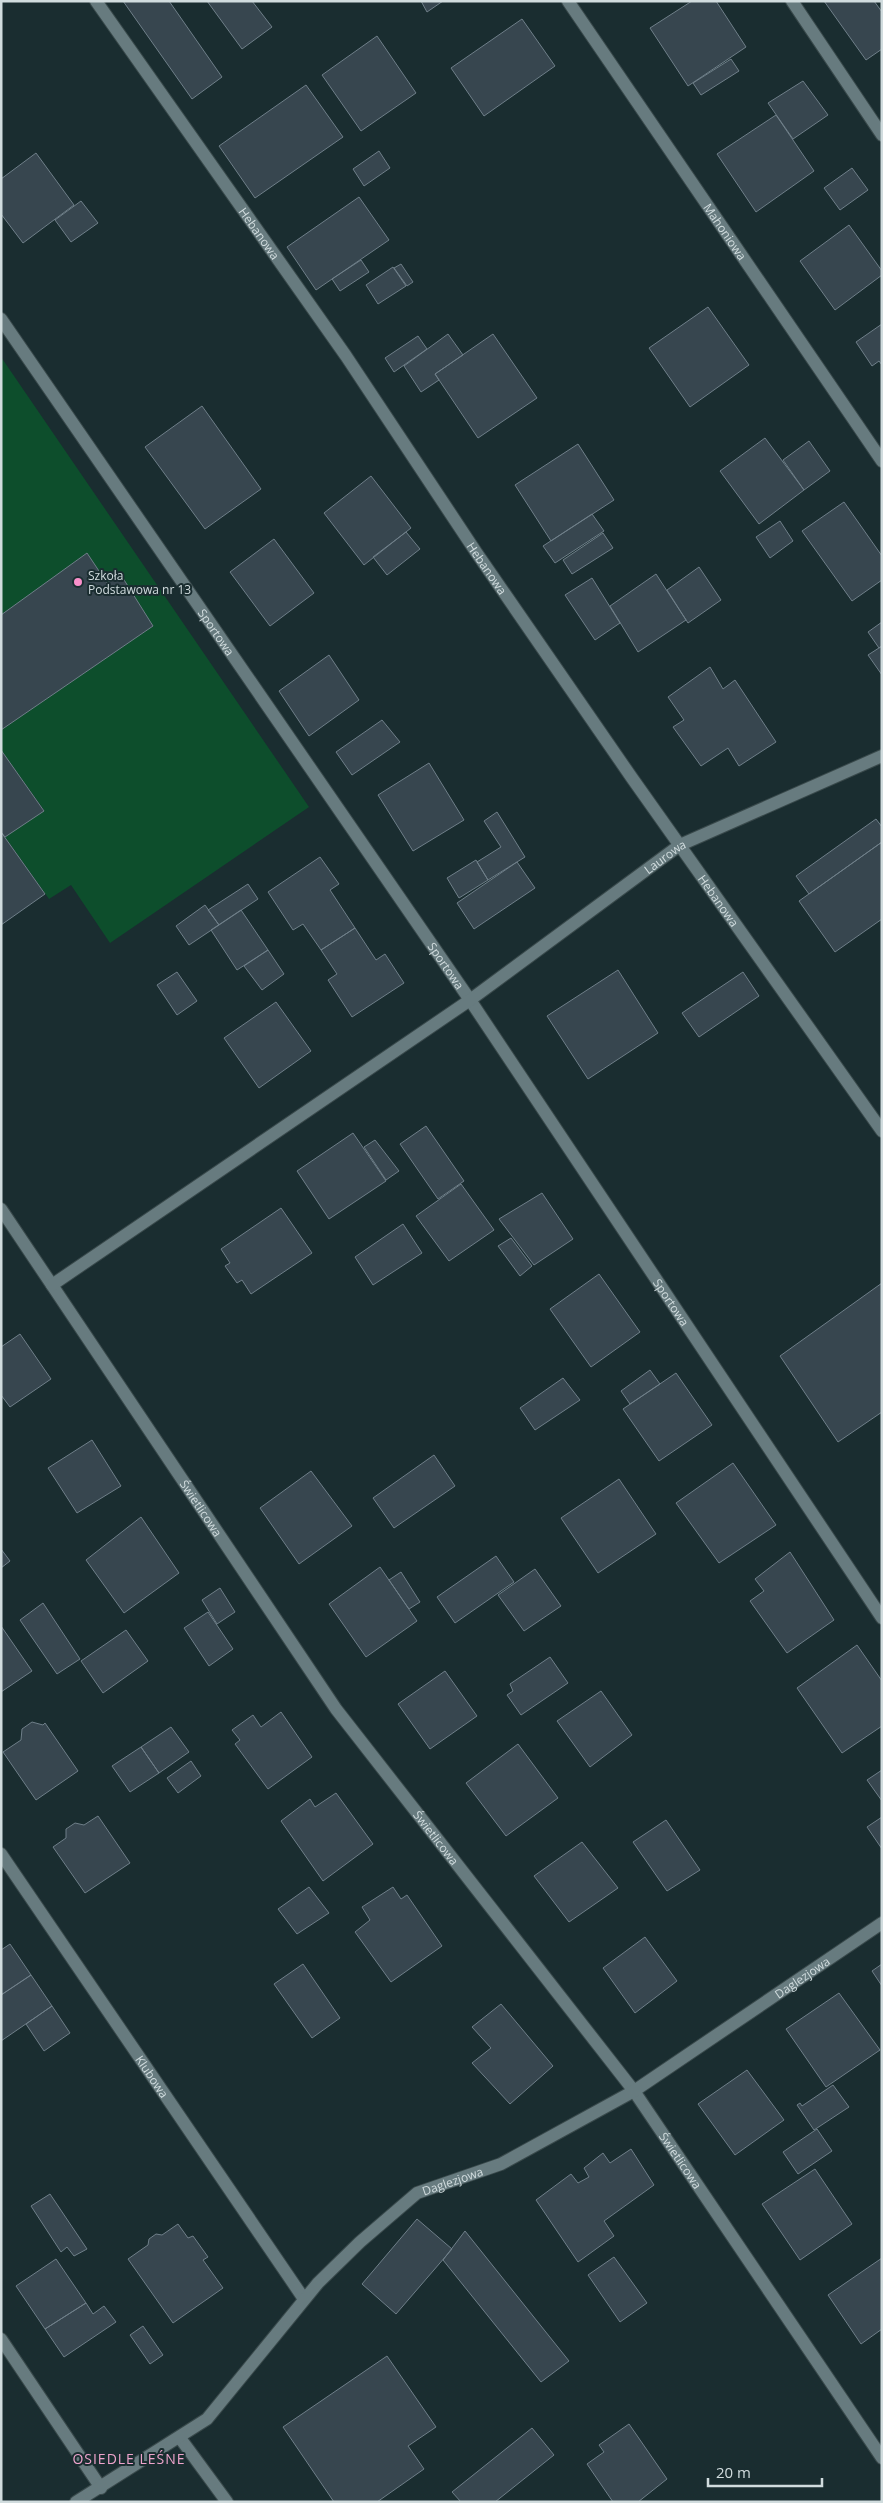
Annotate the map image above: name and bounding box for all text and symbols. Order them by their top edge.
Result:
street label: Mahoniowa [700,200,751,263]
street label: Hebanowa [235,204,284,263]
street label: Hebanowa [463,539,511,598]
place label: Szkoła Podstawowa nr 13 [88,567,191,598]
marker: Szkoła Podstawowa nr 13 [72,576,84,588]
street label: Sportowa [194,605,239,659]
street label: Laurowa [640,835,688,877]
street label: Hebanowa [694,871,743,930]
street label: Sportowa [424,939,468,992]
street label: Sportowa [650,1275,693,1329]
street label: Świetlicowa [176,1476,227,1540]
street label: Świetlicowa [410,1807,463,1868]
street label: Daglezjowa [771,1952,833,2002]
street label: Klubowa [132,2052,173,2101]
street label: Świetlicowa [656,2129,706,2192]
street label: Daglezjowa [420,2162,485,2199]
district label: OSIEDLE LEŚNE [72,2449,186,2468]
scale bar [708,2456,822,2488]
text: 20 m [716,2462,751,2482]

